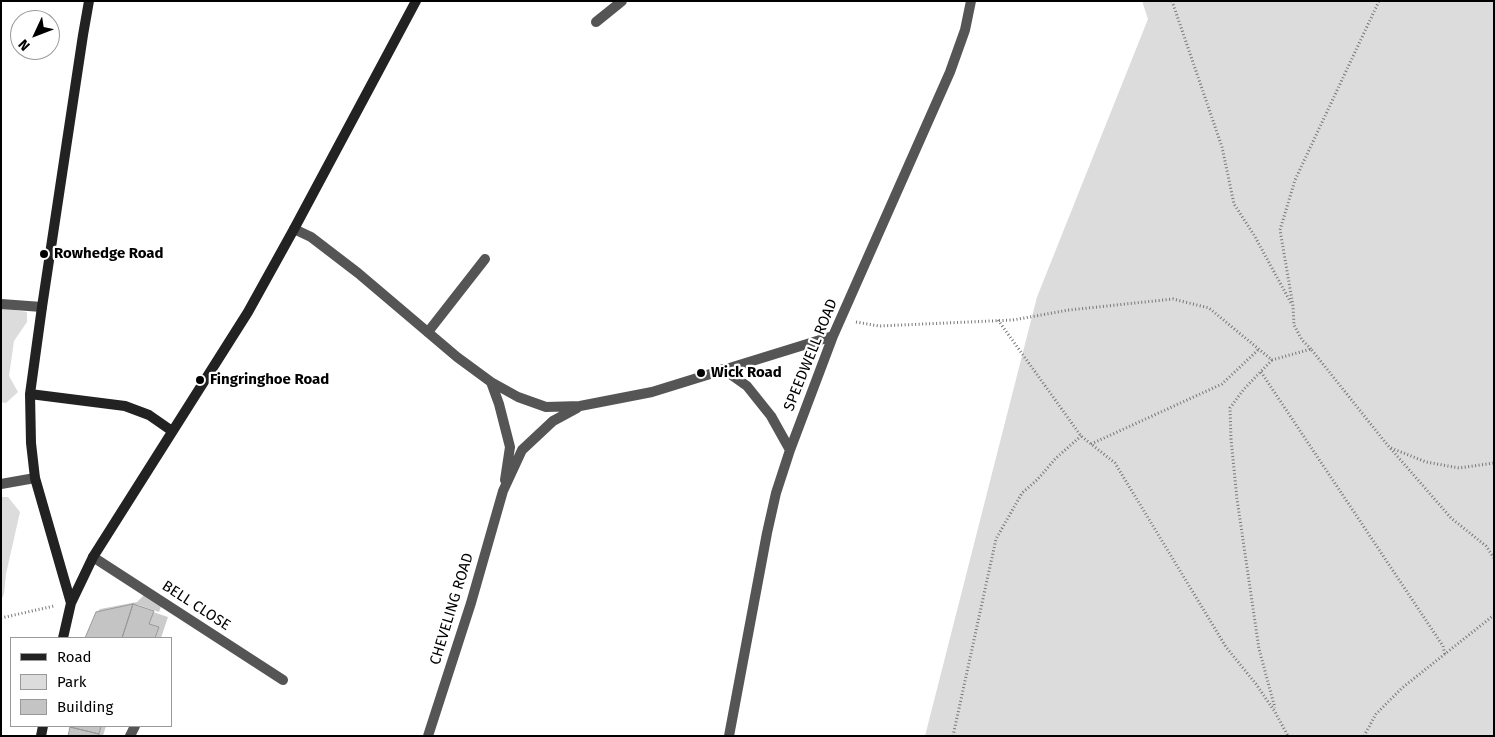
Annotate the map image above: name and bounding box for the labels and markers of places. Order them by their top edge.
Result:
place label: Rowhedge Road [54,245,164,263]
marker: Rowhedge Road [38,248,50,260]
place label: Wick Road [711,364,782,382]
marker: Wick Road [695,367,707,379]
place label: Fingringhoe Road [210,371,329,389]
marker: Fingringhoe Road [194,374,206,386]

